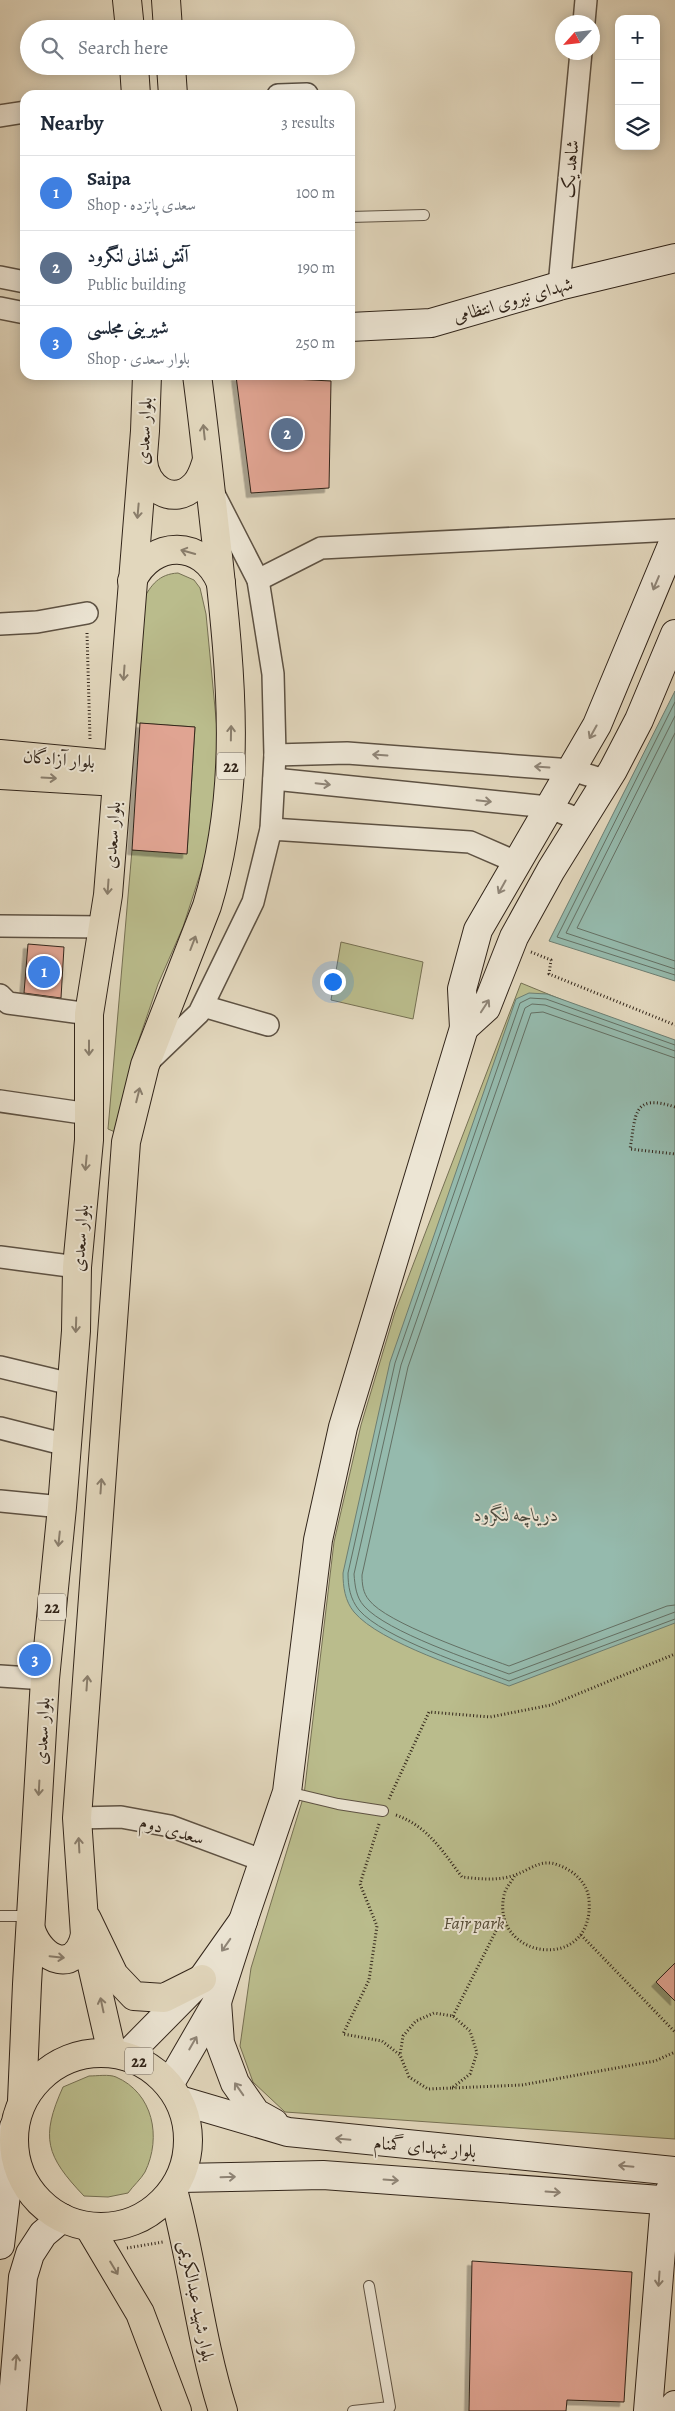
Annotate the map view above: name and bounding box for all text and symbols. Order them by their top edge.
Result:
north arrow [555,15,600,60]
map controls [615,15,660,150]
button: + [615,15,660,60]
search box [20,20,355,75]
icon: search [38,34,66,62]
text: Search here [78,35,168,61]
button: − [615,60,660,105]
button: layers [615,105,660,150]
text: Nearby [40,109,103,137]
text: 3 results [281,112,335,134]
street label: شاهد یک [556,139,584,199]
text: Saipa [87,166,131,192]
text: 1 [53,182,59,204]
text: 100 m [296,182,335,204]
text: Shop · سعدی پانزده [87,194,196,216]
text: آتش نشانی لنگرود [87,243,189,269]
text: 2 [52,257,60,279]
text: 190 m [297,257,335,279]
street label: شهدای نیروی انتظامی [450,271,576,329]
text: Public building [87,274,186,296]
text: شیرینی مجلسی [87,315,169,341]
text: 3 [53,332,59,354]
text: 250 m [296,332,335,354]
text: Shop · بلوار سعدی [87,348,190,370]
street label: بلوار سعدی [130,397,158,465]
pin: 2 [271,415,303,453]
one-way arrow [199,424,209,440]
one-way arrow [133,503,143,519]
one-way arrow [181,547,197,557]
one-way arrow [651,575,661,590]
one-way arrow [120,665,129,681]
one-way arrow [226,725,236,741]
one-way arrow [588,725,598,740]
street label: بلوار آزادگان [22,744,96,774]
one-way arrow [372,750,388,760]
road number: 22 [217,752,245,779]
one-way arrow [534,763,550,772]
one-way arrow [40,774,56,783]
one-way arrow [314,779,330,789]
one-way arrow [476,796,492,806]
street label: بلوار سعدی [98,801,126,869]
one-way arrow [104,879,113,895]
one-way arrow [496,880,506,894]
one-way arrow [189,935,198,951]
pin: 1 [28,953,60,991]
your location [320,969,346,995]
one-way arrow [480,999,490,1013]
one-way arrow [84,1040,94,1056]
one-way arrow [134,1088,143,1104]
one-way arrow [82,1155,91,1171]
street label: بلوار سعدی [66,1204,94,1272]
one-way arrow [71,1317,80,1333]
one-way arrow [96,1478,106,1494]
water label: دریاچه لنگرود [473,1502,559,1528]
one-way arrow [54,1531,64,1547]
road number: 22 [38,1594,66,1620]
pin: 3 [19,1641,51,1679]
one-way arrow [82,1675,92,1691]
street label: بلوار سعدی [28,1697,56,1765]
one-way arrow [34,1780,43,1796]
street label: سعدی دوم [136,1809,207,1854]
one-way arrow [75,1837,84,1853]
park label: Fajr park [443,1911,505,1935]
one-way arrow [221,1938,231,1952]
one-way arrow [49,1952,65,1962]
one-way arrow [97,1998,106,2014]
one-way arrow [189,2037,199,2051]
road number: 22 [125,2048,153,2074]
one-way arrow [234,2082,244,2096]
street label: بلوار شهدای گمنام [372,2131,477,2167]
one-way arrow [335,2134,351,2144]
one-way arrow [619,2161,635,2171]
one-way arrow [220,2172,236,2181]
one-way arrow [382,2176,398,2185]
one-way arrow [544,2188,560,2197]
street label: بلوار شهید عبدالکریمی [173,2238,221,2364]
one-way arrow [109,2261,119,2275]
one-way arrow [654,2271,663,2287]
one-way arrow [11,2355,21,2371]

